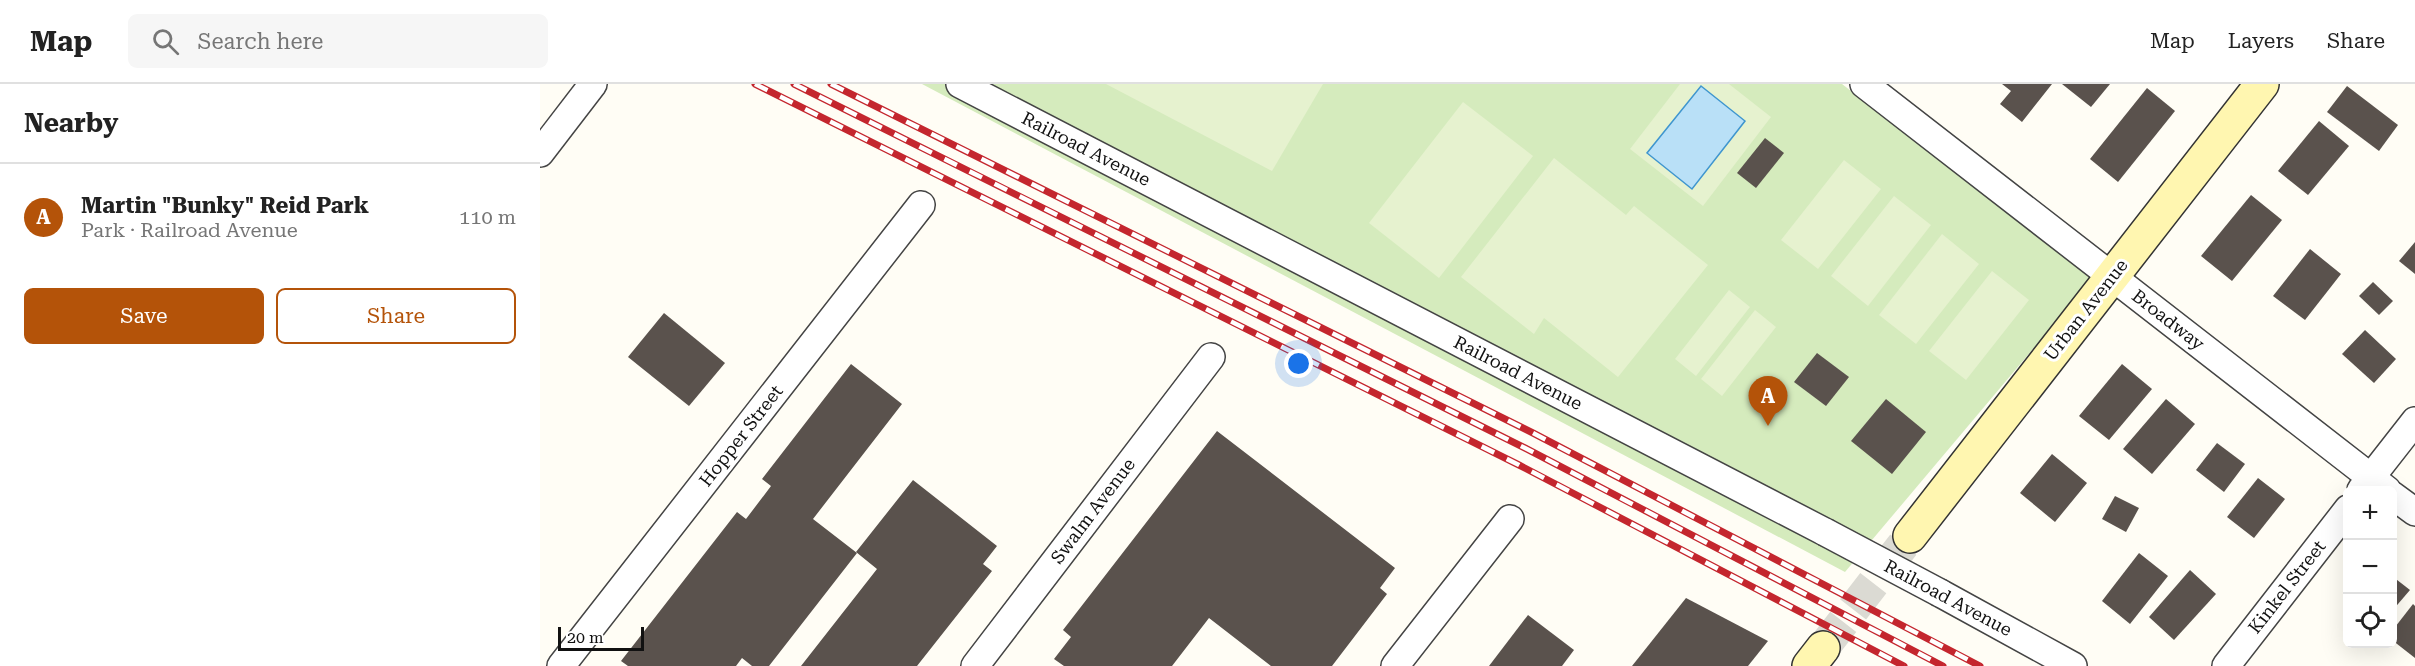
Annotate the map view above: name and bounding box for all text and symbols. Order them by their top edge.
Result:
search box [128,14,548,68]
text: Map [30,25,92,58]
icon: search [149,25,182,58]
text: Search here [197,29,323,54]
text: Map [2150,29,2195,53]
text: Layers [2228,29,2294,53]
text: Share [2327,29,2385,53]
street label: Railroad Avenue [1018,107,1154,190]
text: Nearby [24,108,118,138]
text: Martin "Bunky" Reid Park [81,193,369,218]
text: A [36,205,51,229]
text: 110 m [459,205,516,229]
text: Park · Railroad Avenue [81,218,298,242]
street label: Urban Avenue [2039,255,2132,365]
street label: Broadway [2128,285,2209,355]
button: Save [24,288,264,344]
button: Share [276,288,516,344]
street label: Railroad Avenue [1450,331,1586,414]
your location [1284,349,1313,378]
pin: A [1748,376,1788,426]
street label: Hopper Street [695,381,787,491]
street label: Swalm Avenue [1046,454,1139,568]
map controls [2343,486,2397,648]
button: + [2343,486,2397,540]
street label: Kinkel Street [2244,536,2330,637]
button: − [2343,540,2397,594]
street label: Railroad Avenue [1881,555,2016,640]
button: locate [2343,594,2397,648]
scale bar [558,624,644,652]
text: 20 m [567,628,604,647]

